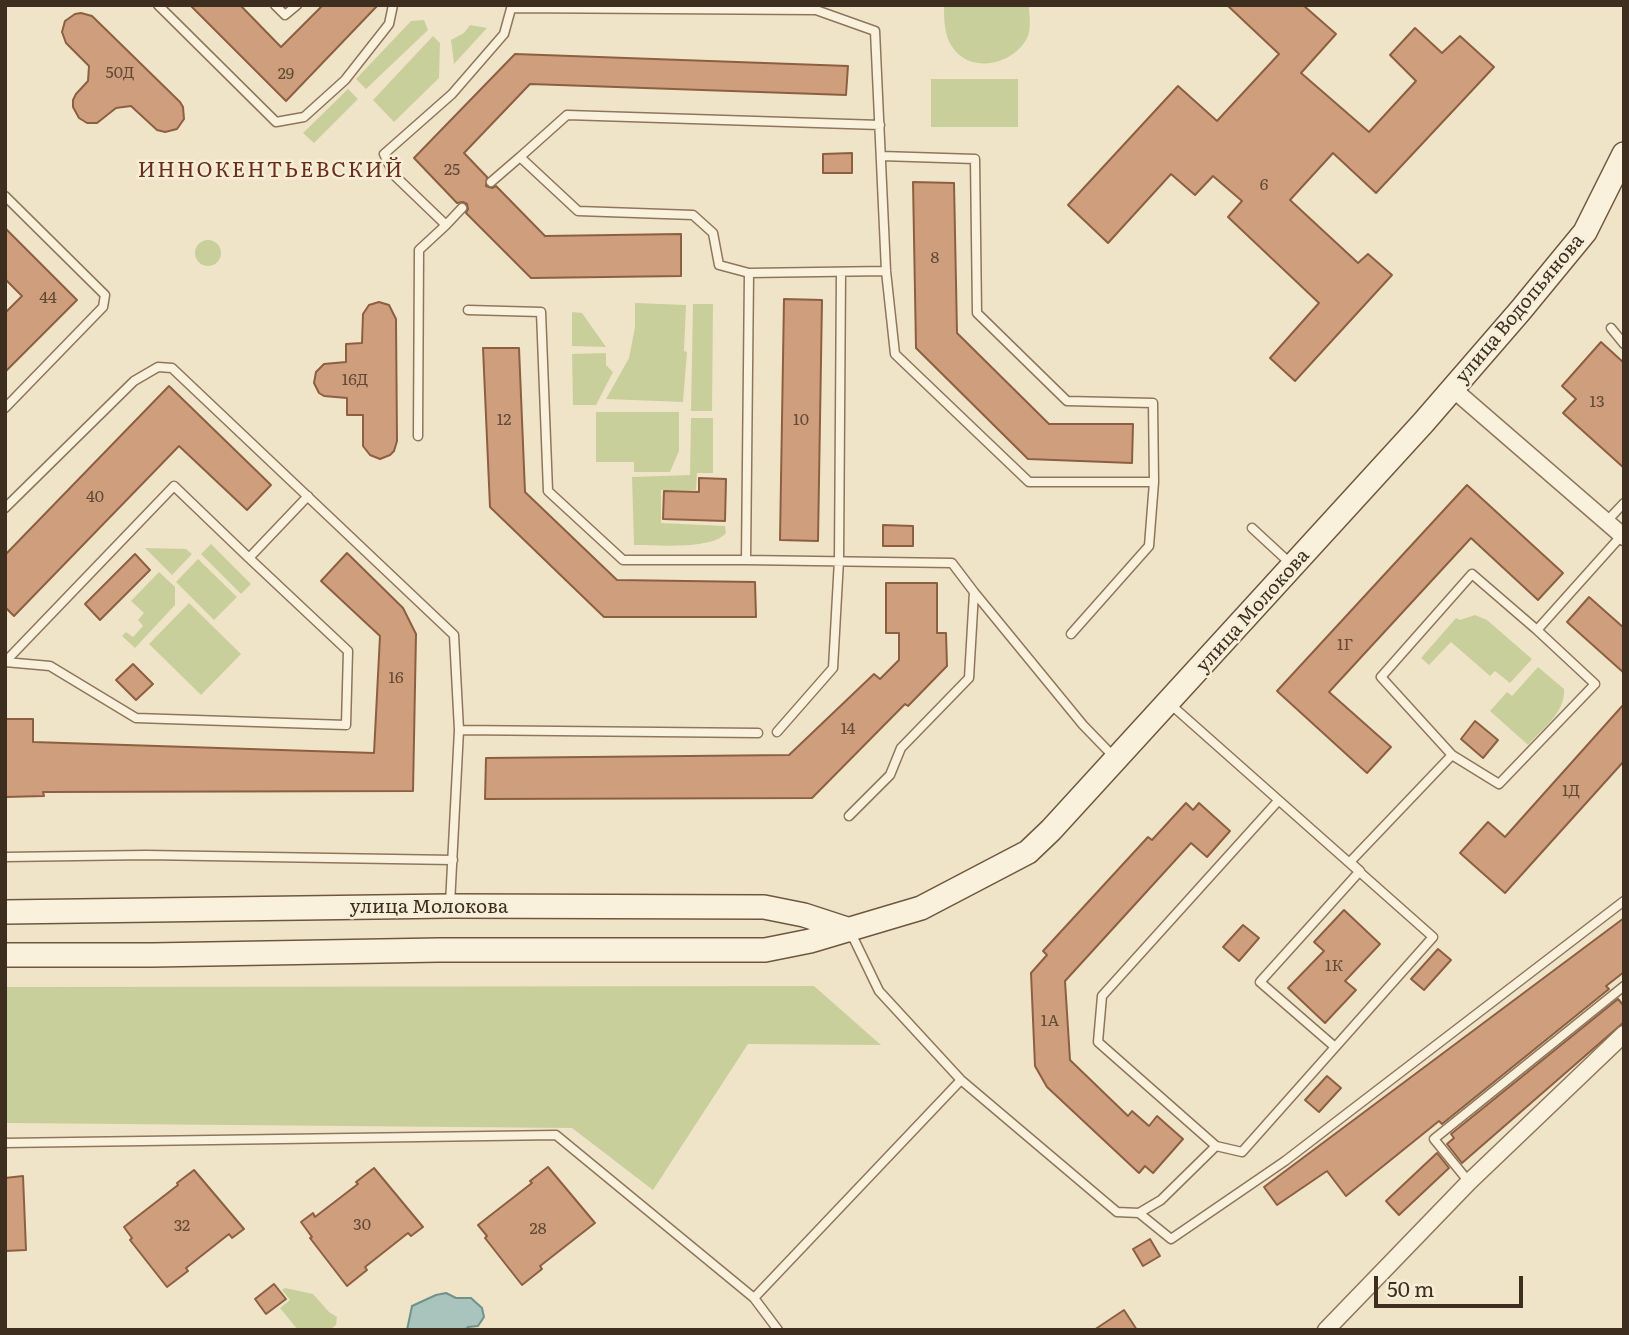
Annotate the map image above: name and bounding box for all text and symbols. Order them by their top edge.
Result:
house number: 50Д [106,63,134,83]
house number: 29 [278,64,294,84]
district label: ИННОКЕНТЬЕВСКИЙ [140,158,402,184]
house number: 25 [444,160,460,180]
house number: 6 [1260,175,1268,195]
street label: улица Водопьянова [1451,230,1589,388]
house number: 8 [931,248,939,268]
house number: 44 [39,288,57,308]
house number: 16Д [342,370,368,390]
house number: 13 [1589,392,1605,412]
house number: 12 [497,410,511,430]
house number: 10 [793,410,809,430]
house number: 40 [86,487,104,507]
street label: улица Молокова [1192,545,1314,677]
house number: 1Г [1337,635,1353,655]
house number: 16 [388,668,404,688]
house number: 14 [841,719,855,739]
house number: 1Д [1562,781,1580,801]
street label: улица Молокова [350,896,508,918]
house number: 1К [1325,956,1343,976]
house number: 1А [1041,1011,1059,1031]
house number: 30 [353,1215,371,1235]
house number: 32 [174,1216,190,1236]
house number: 28 [530,1219,546,1239]
scale bar [1377,1262,1526,1306]
text: 50 m [1387,1272,1434,1303]

